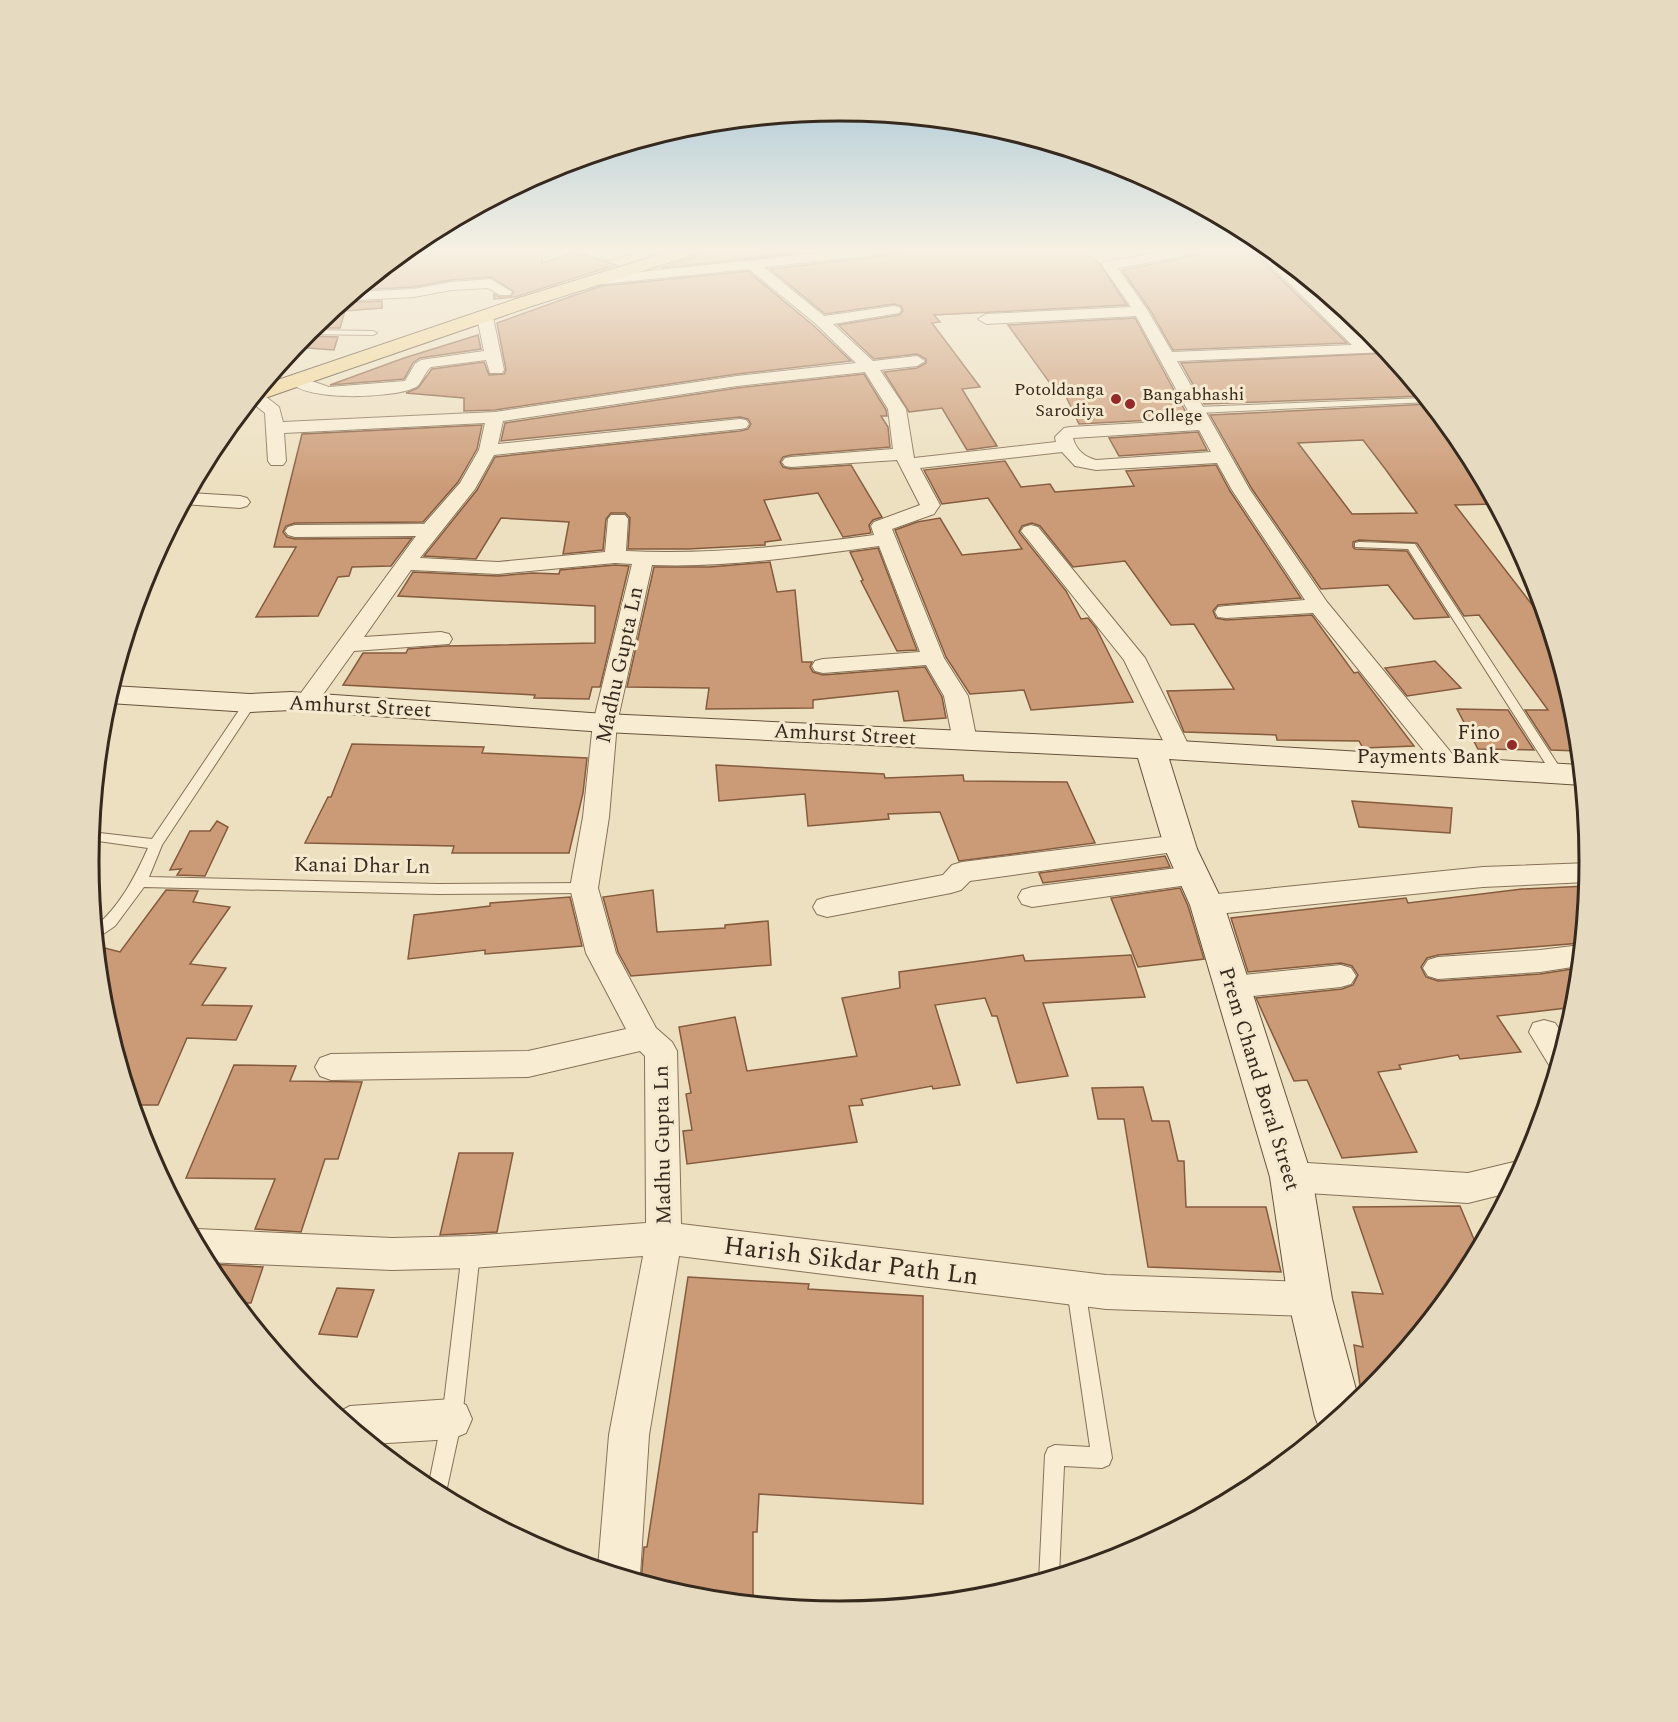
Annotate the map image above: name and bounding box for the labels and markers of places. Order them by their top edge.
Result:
place label: Potoldanga Sarodiya [1014,376,1104,424]
place label: Bangabhashi College [1142,381,1244,429]
marker: Potoldanga Sarodiya [1109,392,1123,406]
marker: Bangabhashi College [1123,397,1137,411]
place label: Fino Payments Bank [1357,717,1500,773]
marker: Fino Payments Bank [1505,738,1519,752]

